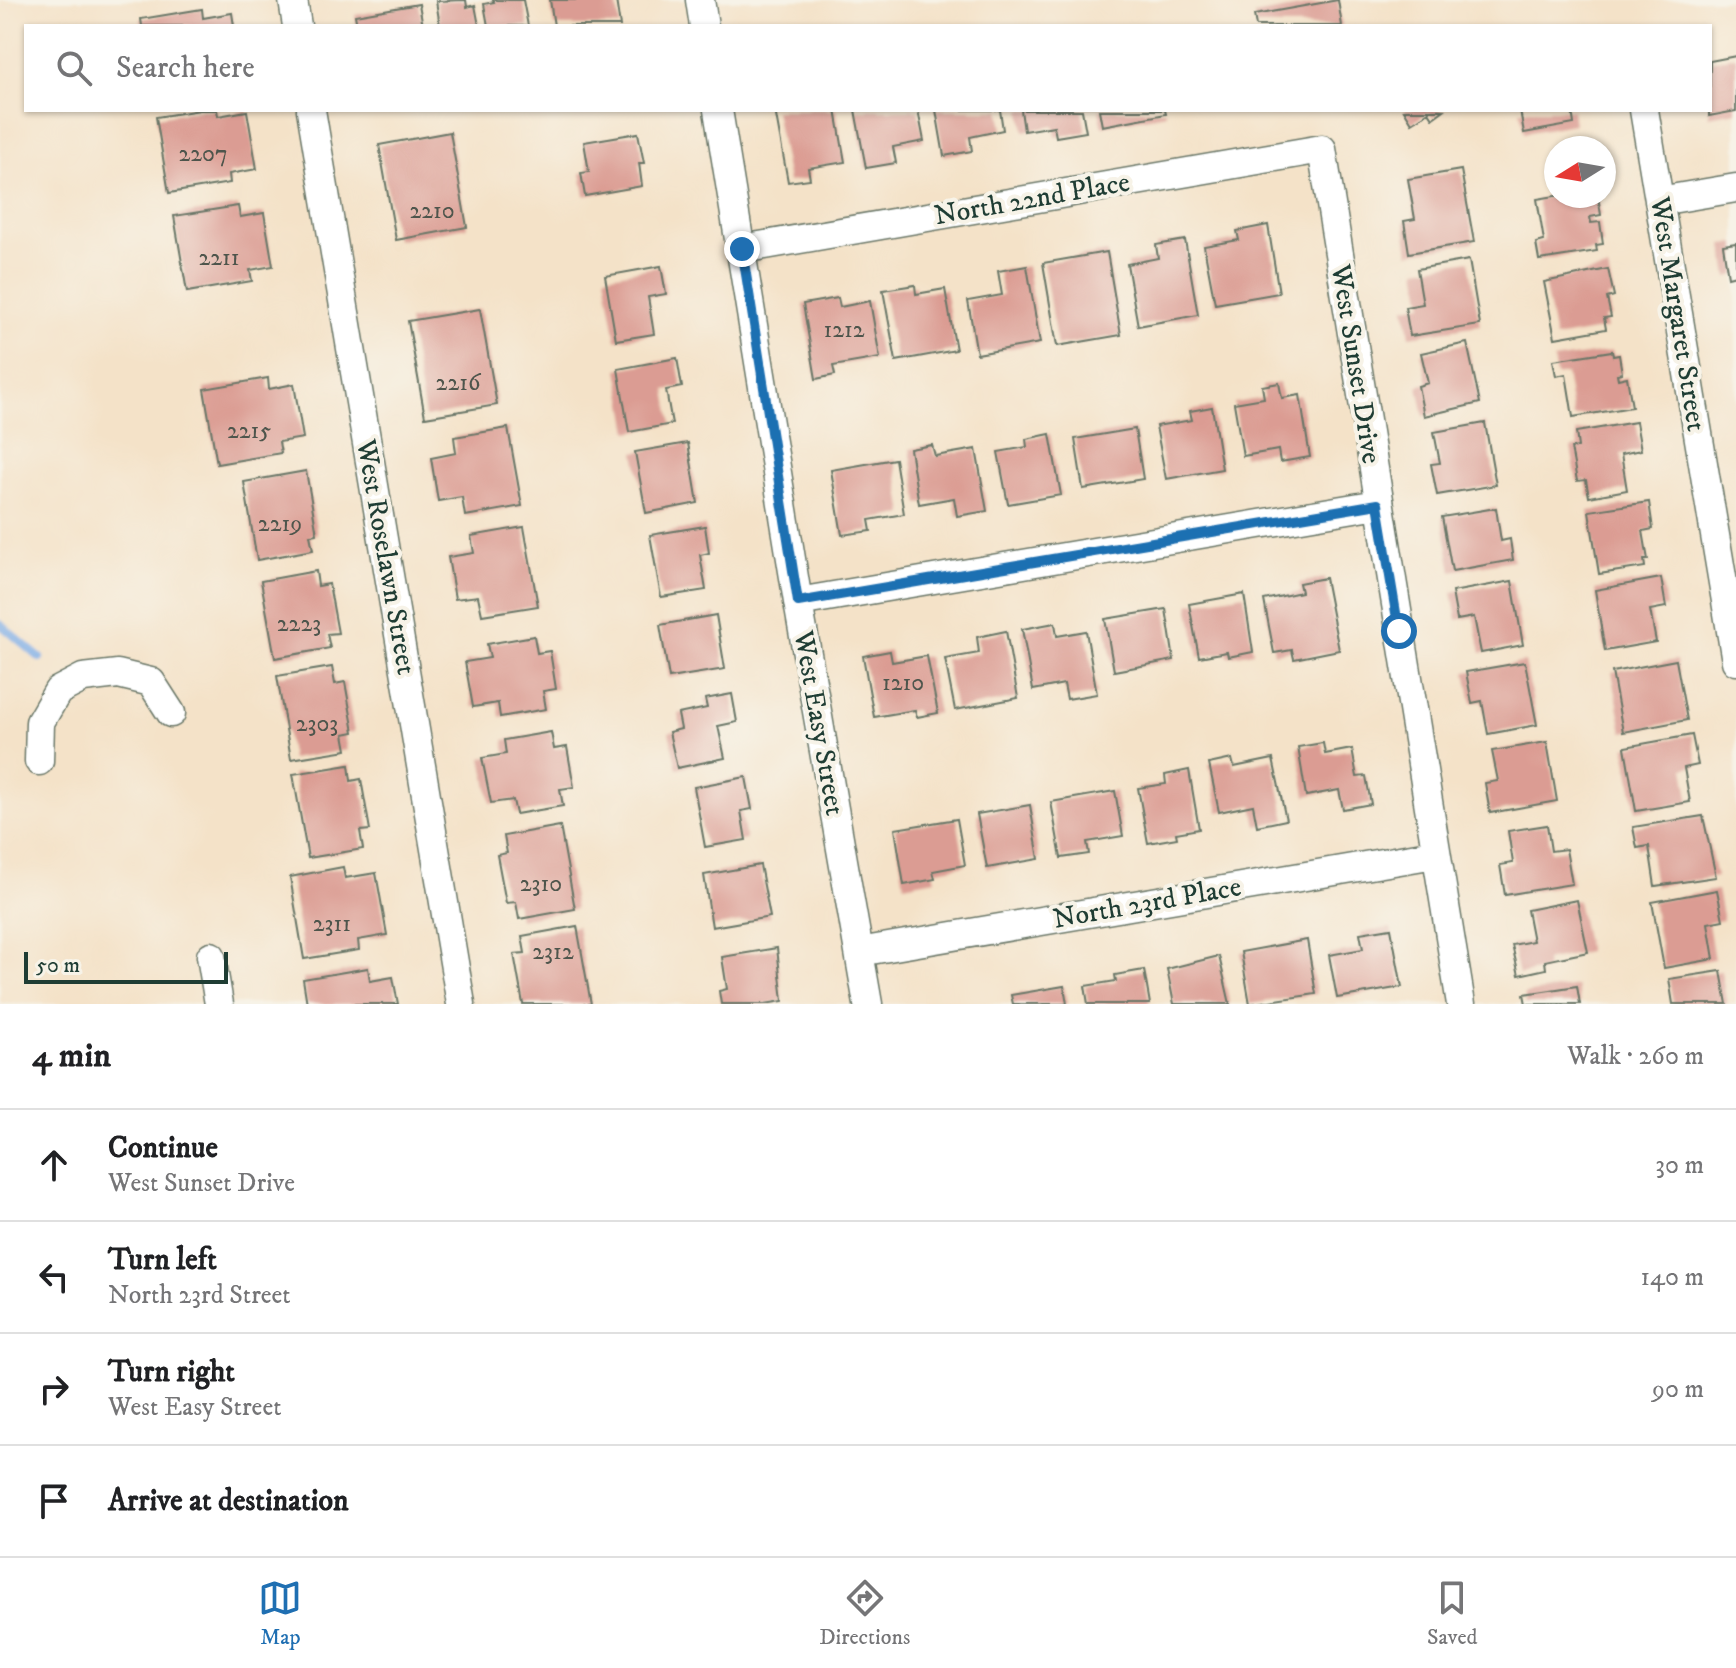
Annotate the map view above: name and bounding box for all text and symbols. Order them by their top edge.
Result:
search box [24,24,1712,112]
icon: search [52,46,96,90]
text: Search here [116,50,255,87]
north arrow [1544,136,1616,208]
house number: 2207 [178,139,228,169]
street label: North 22nd Place [931,165,1133,233]
street label: West Margaret Street [1642,193,1714,434]
house number: 2210 [409,196,455,226]
route end [724,231,760,267]
house number: 2211 [198,243,240,273]
street label: West Sunset Drive [1323,261,1389,466]
house number: 1212 [823,315,865,345]
house number: 2216 [436,368,482,398]
house number: 2215 [227,416,271,446]
street label: West Roselawn Street [348,436,424,677]
house number: 2219 [258,509,302,539]
house number: 2223 [277,609,321,639]
route start [1381,613,1417,649]
street label: West Easy Street [785,627,852,818]
house number: 1210 [882,668,924,698]
house number: 2303 [296,709,338,739]
house number: 2310 [520,869,562,899]
street label: North 23rd Place [1050,869,1244,937]
house number: 2311 [313,909,351,939]
house number: 2312 [532,937,574,967]
scale bar [24,948,228,984]
text: 50 m [36,952,80,979]
text: 4 min [32,1035,111,1077]
text: Walk · 260 m [1567,1040,1704,1073]
text: Continue [108,1130,218,1167]
icon: ahead [32,1143,76,1187]
text: 30 m [1655,1149,1704,1182]
text: West Sunset Drive [108,1167,295,1200]
text: Turn left [108,1242,217,1279]
icon: left [32,1255,76,1299]
text: 140 m [1640,1261,1704,1294]
text: North 23rd Street [108,1279,291,1312]
text: Turn right [108,1354,235,1391]
icon: right [32,1367,76,1411]
text: 90 m [1652,1373,1704,1406]
text: West Easy Street [108,1391,281,1424]
icon: arrive [32,1479,76,1523]
text: Arrive at destination [108,1483,349,1520]
tab: Map [258,1576,302,1651]
tab: Directions [819,1576,910,1651]
tab: Saved [1427,1576,1478,1651]

